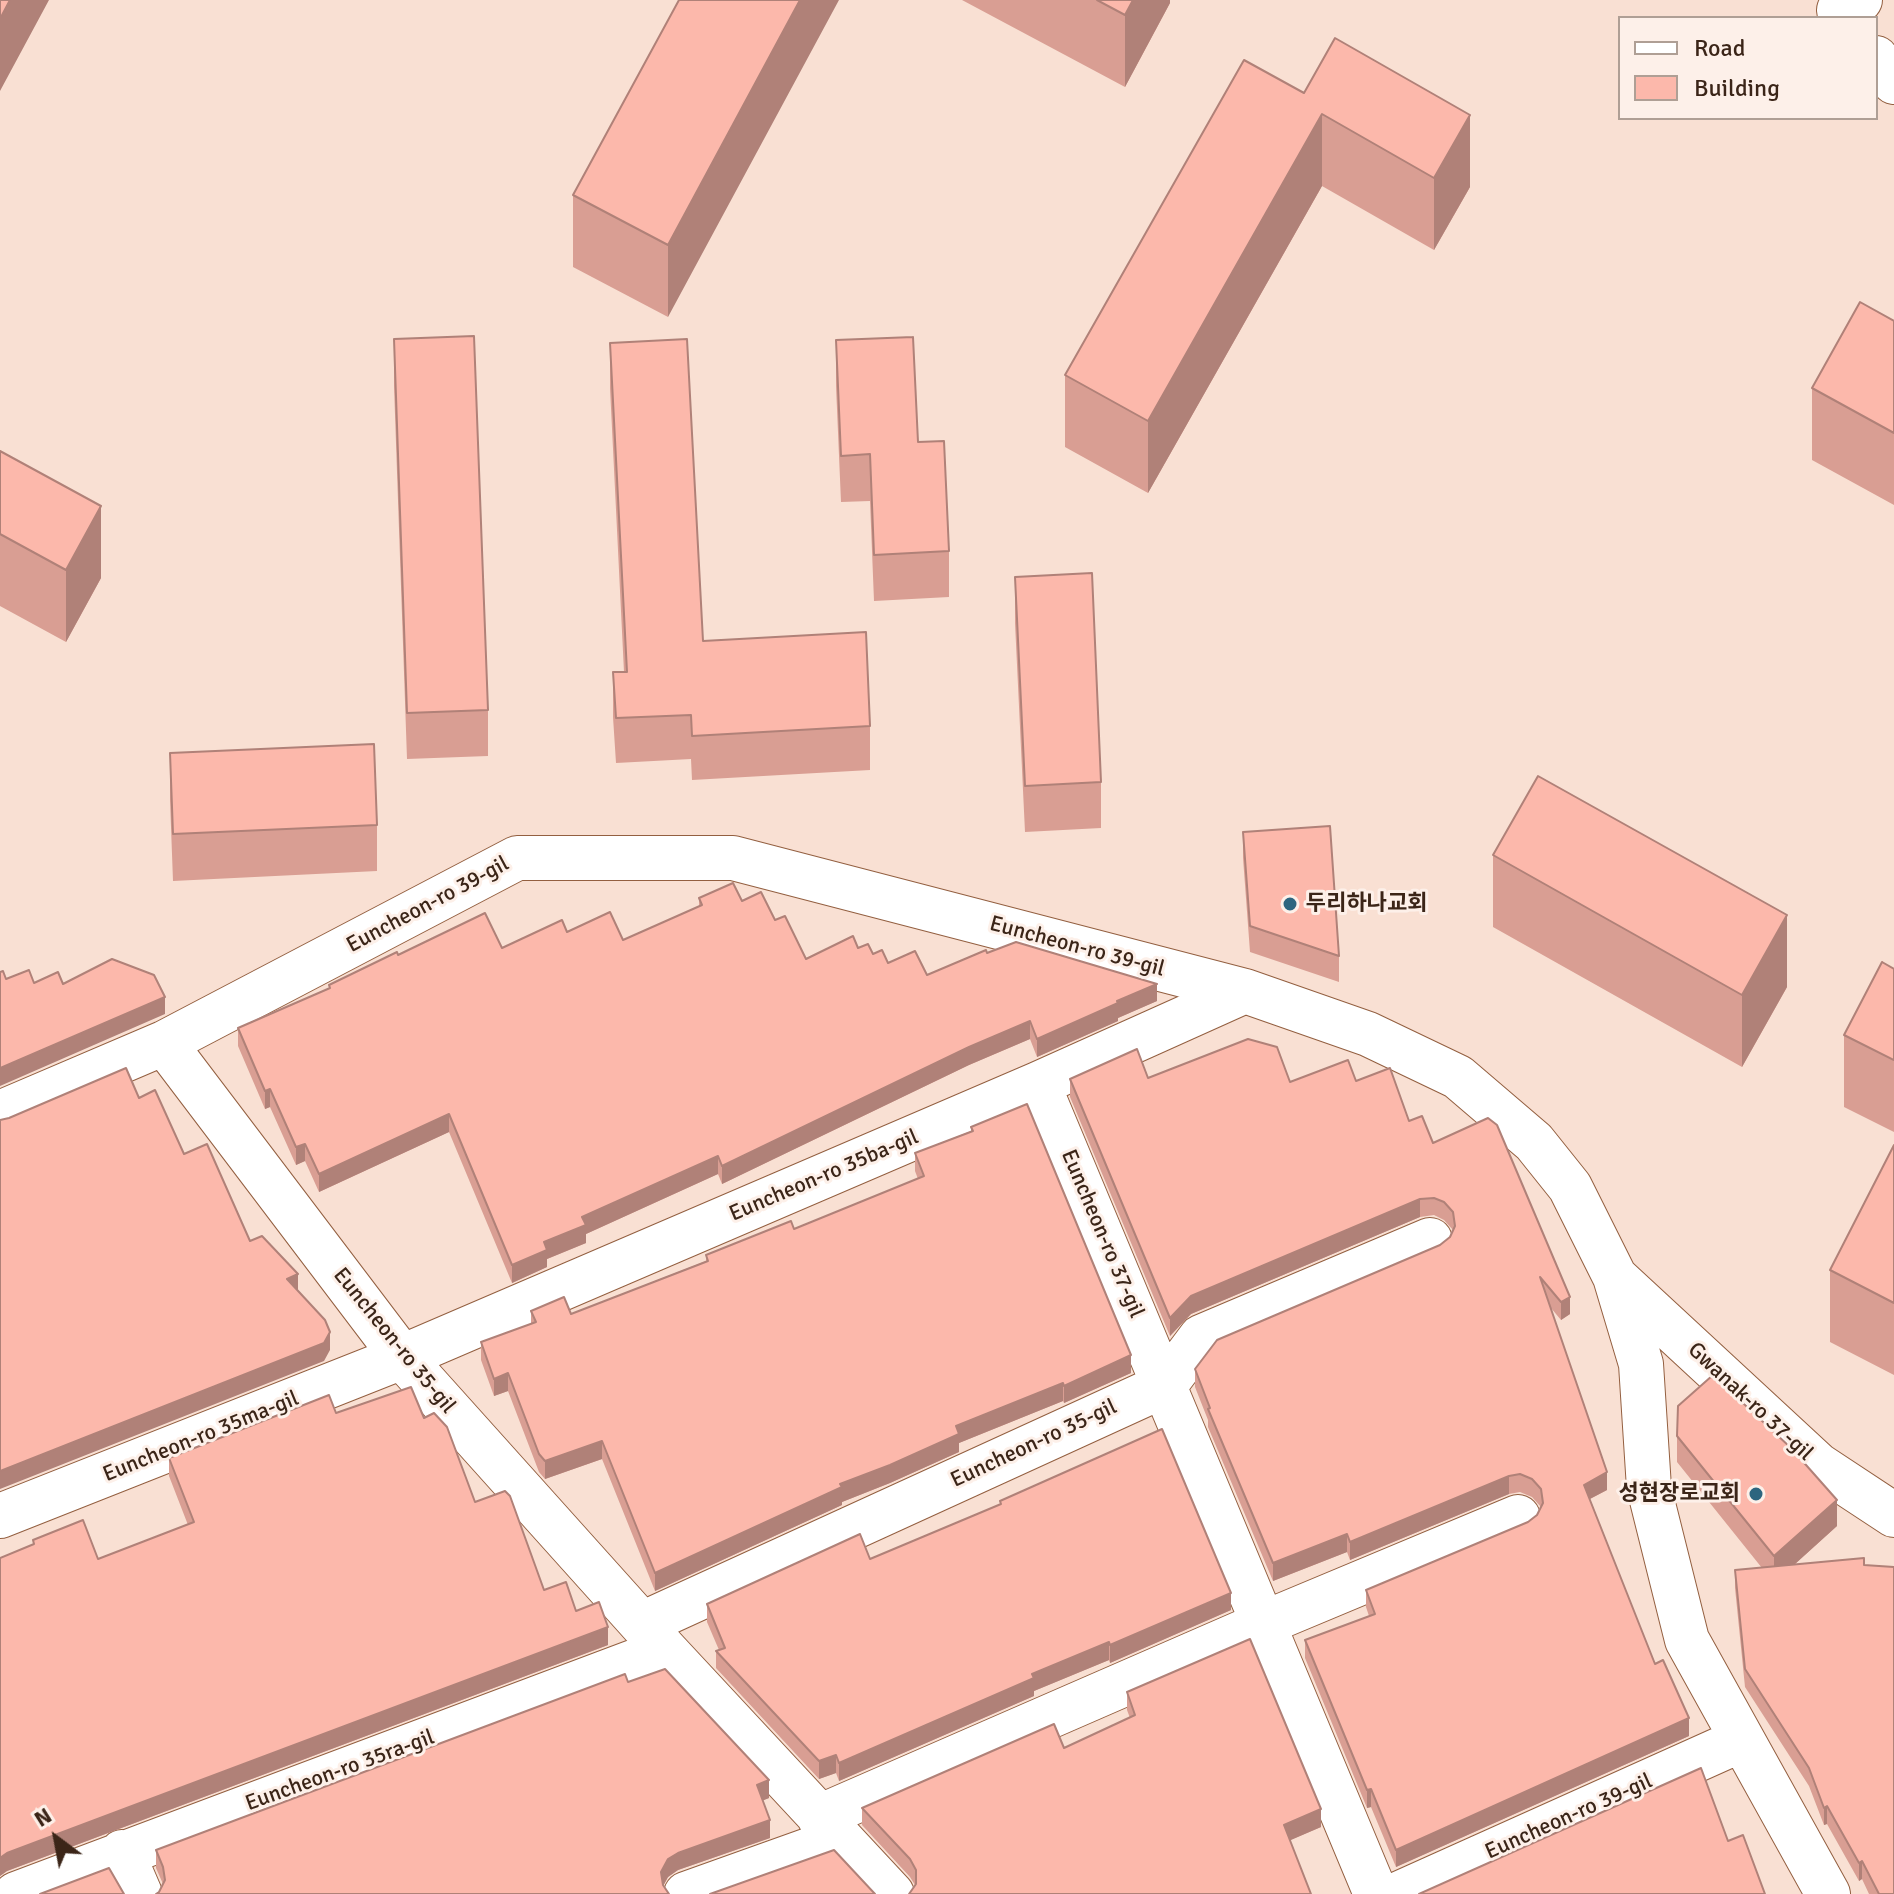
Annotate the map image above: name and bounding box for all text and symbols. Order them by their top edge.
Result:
legend [1618,16,1878,120]
text: Road [1694,33,1745,63]
text: Building [1694,73,1780,103]
street label: Euncheon-ro 39-gil [342,851,514,959]
place label: 두리하나교회 [1306,891,1427,917]
marker: 두리하나교회 [1281,895,1299,913]
street label: Euncheon-ro 39-gil [987,911,1167,983]
street label: Euncheon-ro 35ba-gil [725,1124,923,1228]
street label: Euncheon-ro 37-gil [1055,1146,1149,1322]
street label: Euncheon-ro 35-gil [327,1263,461,1419]
street label: Gwanak-ro 37-gil [1682,1337,1818,1467]
street label: Euncheon-ro 35ma-gil [99,1386,303,1488]
street label: Euncheon-ro 35-gil [947,1394,1121,1494]
place label: 성현장로교회 [1619,1481,1740,1507]
marker: 성현장로교회 [1747,1485,1765,1503]
street label: Euncheon-ro 35ra-gil [242,1725,438,1817]
street label: Euncheon-ro 39-gil [1481,1768,1657,1866]
north arrow [16,1798,96,1878]
text: N [29,1802,57,1833]

